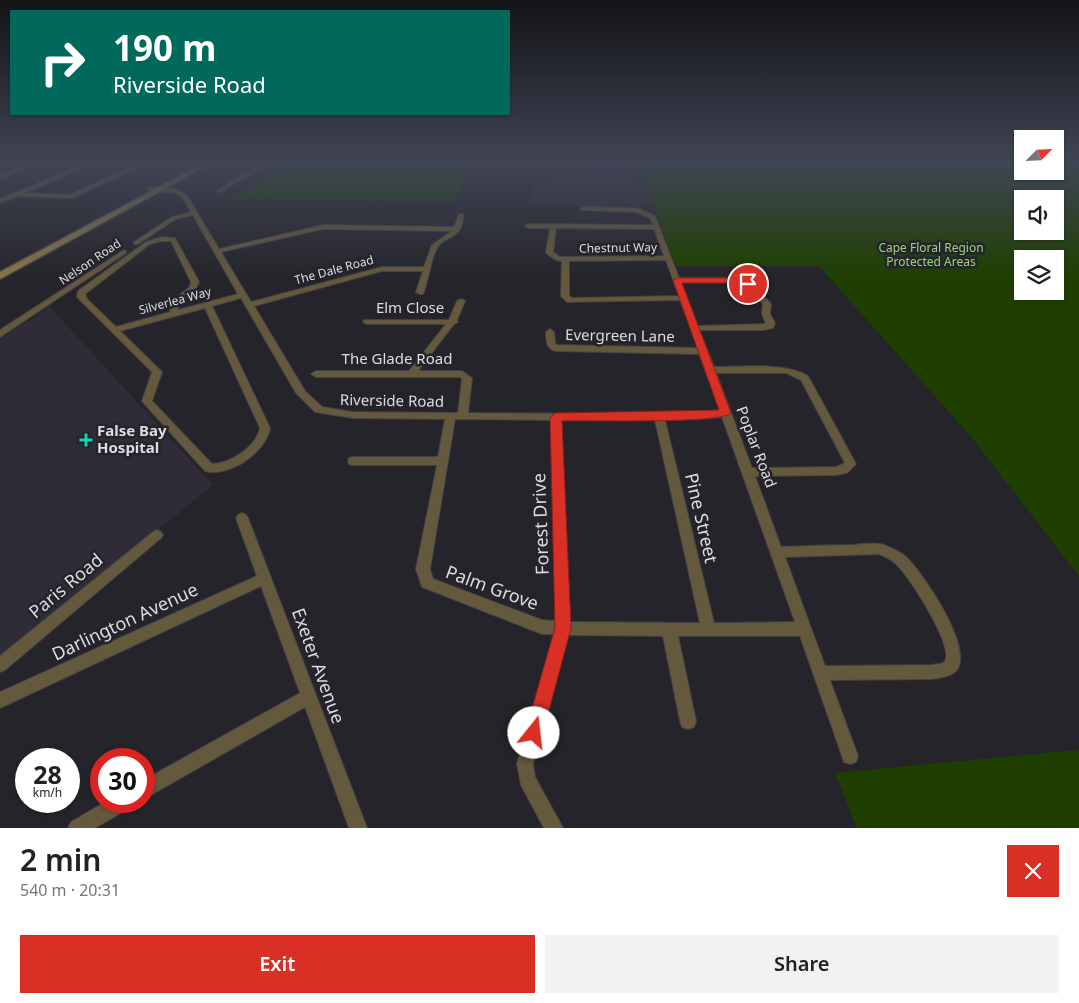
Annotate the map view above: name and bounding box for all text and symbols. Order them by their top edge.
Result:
text: 190 m [113,24,216,71]
icon: right [30,30,95,95]
text: Riverside Road [113,69,266,99]
north arrow [1014,130,1064,180]
map controls [1014,130,1064,300]
button: sound [1014,190,1064,240]
street label: Nelson Road [55,235,124,289]
street label: Chestnut Way [579,238,658,257]
park label: Cape Floral Region Protected Areas [878,239,984,270]
button: layers [1014,250,1064,300]
street label: The Dale Road [292,251,375,288]
pin [727,263,769,305]
icon: arrive [734,270,762,298]
street label: Silverlea Way [137,282,214,318]
street label: Elm Close [376,297,444,317]
street label: Evergreen Lane [565,324,675,346]
street label: The Glade Road [342,348,452,368]
street label: Riverside Road [340,389,444,411]
street label: Poplar Road [732,403,782,490]
place label: False Bay Hospital [97,420,167,457]
marker: False Bay Hospital [79,433,93,447]
street label: Pine Street [680,470,724,566]
street label: Forest Drive [526,473,554,575]
street label: Paris Road [23,547,107,623]
street label: Palm Grove [443,559,542,615]
street label: Darlington Avenue [48,577,201,665]
street label: Exeter Avenue [287,605,351,727]
position arrow [507,706,559,758]
speed limit sign: 30 [90,748,155,813]
text: 28 [33,757,62,791]
text: km/h [33,784,62,801]
text: 2 min [20,839,101,880]
button: close [1007,845,1059,897]
text: 540 m · 20:31 [20,879,120,901]
button: Exit [20,935,535,993]
button: Share [545,935,1059,993]

